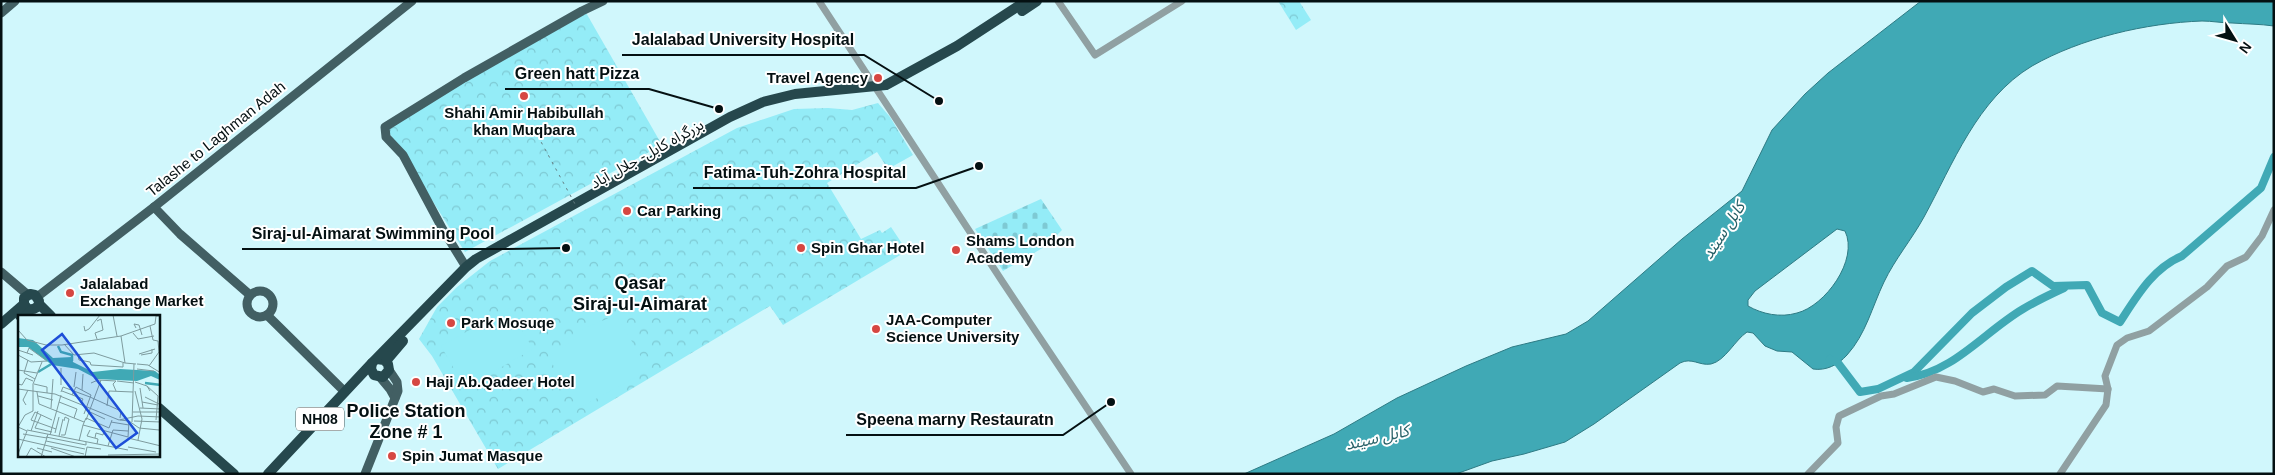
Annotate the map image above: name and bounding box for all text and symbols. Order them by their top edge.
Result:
north arrow [2210,15,2260,65]
callout: Jalalabad University Hospital [622,24,864,55]
text: Jalalabad University Hospital [632,31,854,48]
text: N [2236,39,2255,57]
callout: Green hatt Pizza [505,58,649,89]
text: Green hatt Pizza [515,65,639,82]
place label: Travel Agency [767,69,869,86]
marker: Travel Agency [872,72,884,84]
street label: Talashe to Laghman Adah [143,77,288,200]
marker: Shahi Amir Habibullah khan Muqbara [518,90,530,102]
place label: Shahi Amir Habibullah khan Muqbara [444,104,604,138]
street label: بزرگراه کابل- جلال آباد [587,115,707,193]
callout: Fatima-Tuh-Zohra Hospital [693,157,916,188]
text: Fatima-Tuh-Zohra Hospital [704,164,906,181]
water label: کابل سيند [1699,196,1751,262]
place label: Car Parking [637,202,721,219]
marker: Car Parking [621,205,633,217]
callout: Siraj-ul-Aimarat Swimming Pool [242,218,505,249]
text: Siraj-ul-Aimarat Swimming Pool [252,225,494,242]
place label: Shams London Academy [966,232,1074,266]
place label: Spin Ghar Hotel [811,239,924,256]
marker: Spin Ghar Hotel [795,242,807,254]
marker: Shams London Academy [950,244,962,256]
district label: Qasar Siraj-ul-Aimarat [573,273,707,314]
place label: Jalalabad Exchange Market [80,275,203,309]
marker: Jalalabad Exchange Market [64,287,76,299]
place label: JAA-Computer Science University [886,311,1020,345]
place label: Park Mosuqe [461,314,554,331]
inset map [18,315,160,458]
marker: Park Mosuqe [445,317,457,329]
marker: JAA-Computer Science University [870,323,882,335]
place label: Haji Ab.Qadeer Hotel [426,373,575,390]
marker: Haji Ab.Qadeer Hotel [410,376,422,388]
district label: Police Station Zone # 1 [346,401,466,442]
callout: Speena marny Restauratn [846,404,1063,435]
road number: NH08 [296,408,344,430]
text: Speena marny Restauratn [856,411,1054,428]
water label: کابل سيند [1344,421,1414,454]
place label: Spin Jumat Masque [402,447,543,464]
marker: Spin Jumat Masque [386,450,398,462]

